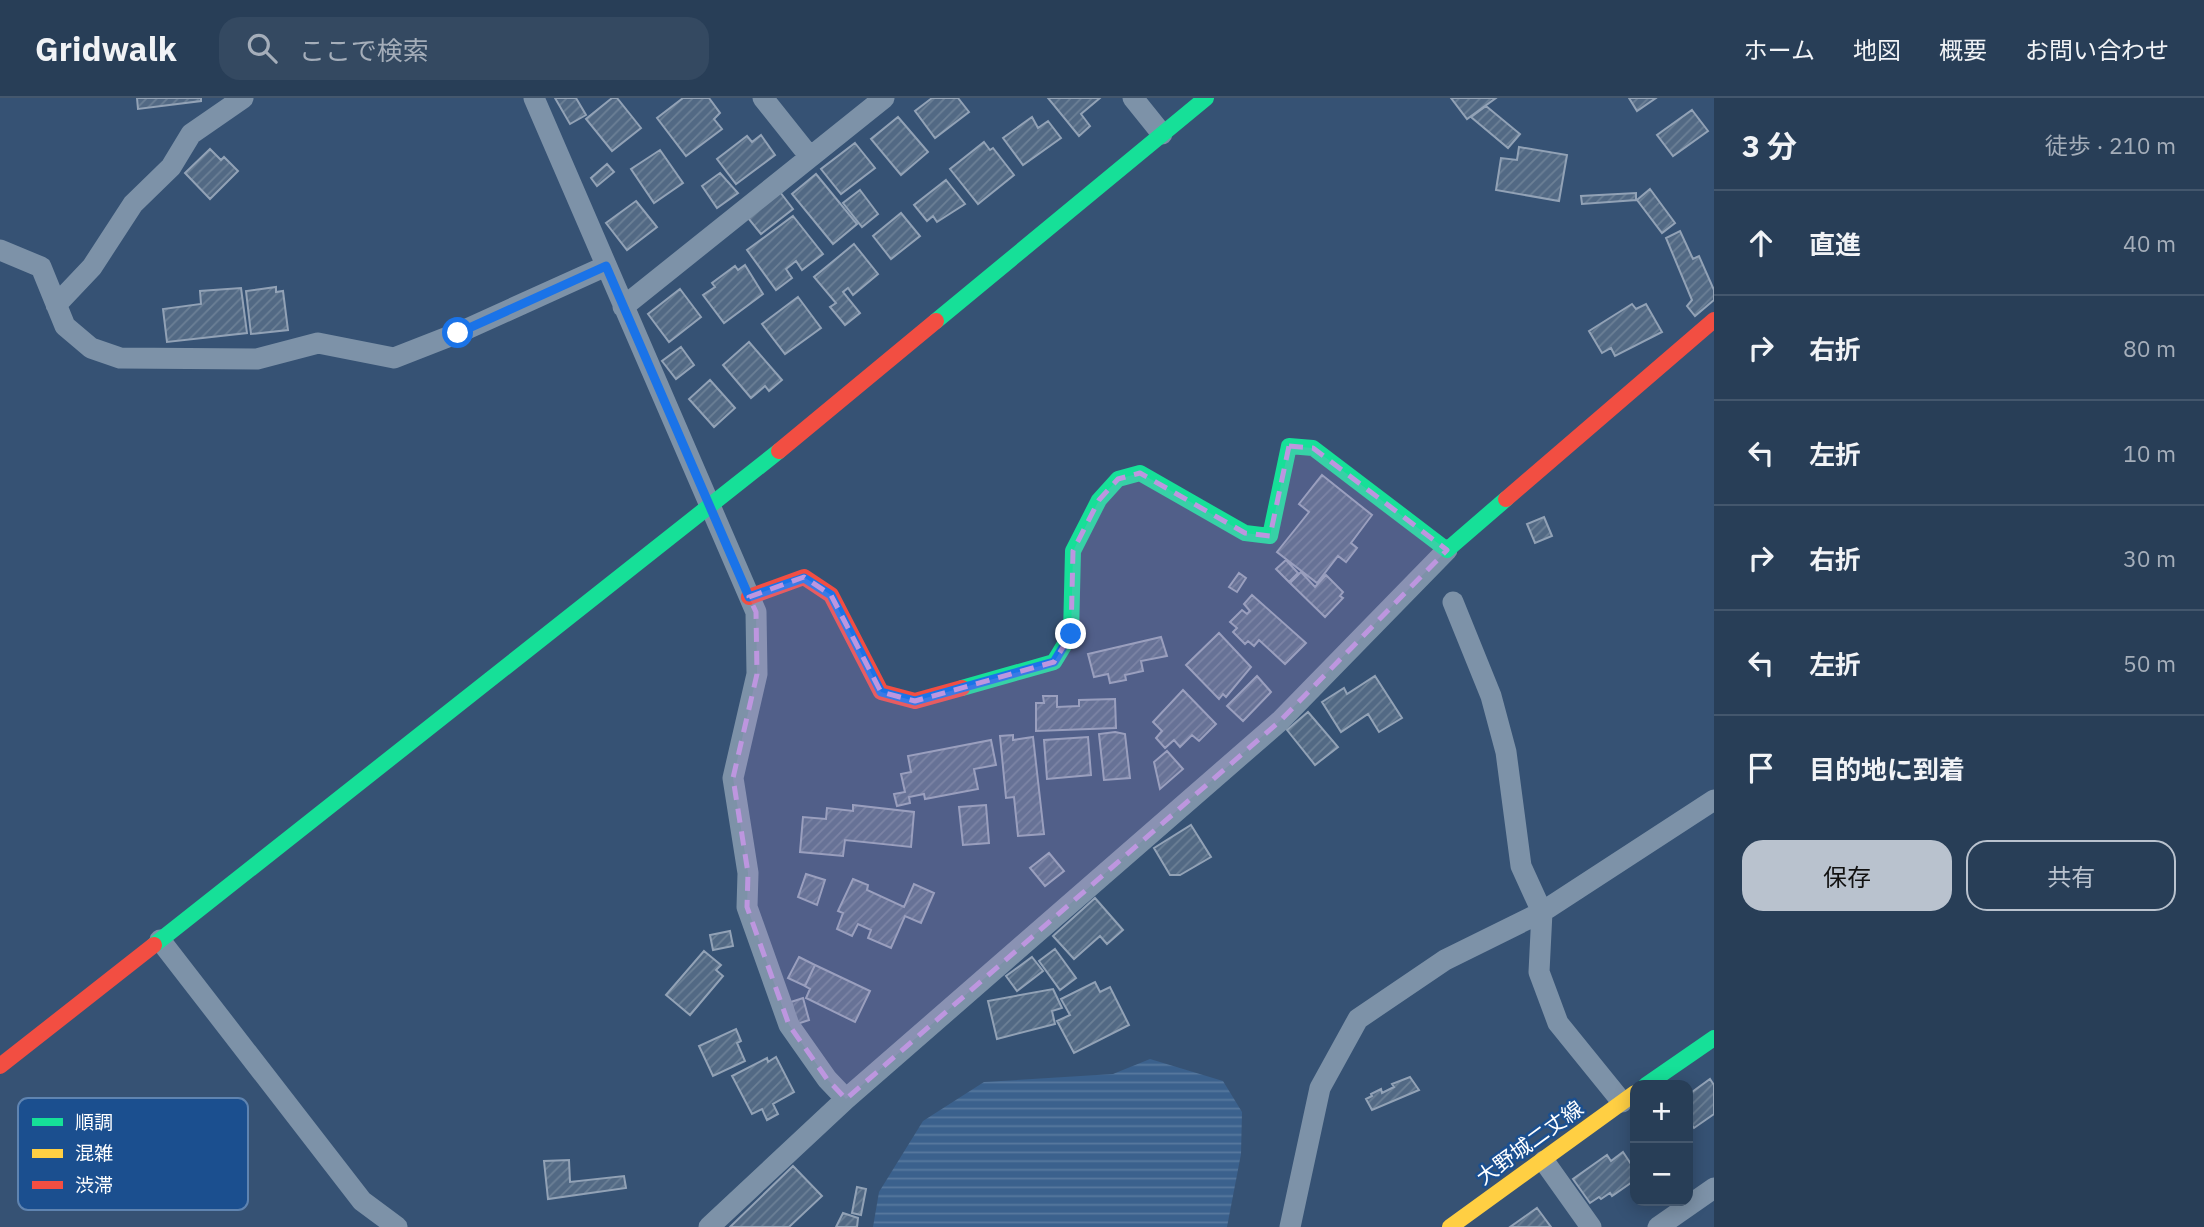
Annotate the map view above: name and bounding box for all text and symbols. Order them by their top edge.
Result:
search box [219,17,709,80]
text: Gridwalk [35,27,177,70]
icon: search [243,29,281,67]
text: ここで検索 [299,33,429,67]
text: ホーム [1744,34,1815,66]
text: 地図 [1853,34,1901,66]
text: 概要 [1939,34,1987,66]
text: お問い合わせ [2025,34,2169,66]
text: 3 分 [1742,126,1797,165]
text: 徒歩 · 210 m [2045,130,2176,160]
icon: ahead [1742,224,1780,262]
text: 直進 [1809,227,1861,261]
text: 40 m [2123,228,2176,258]
route start [442,317,473,348]
icon: right [1742,329,1780,367]
text: 右折 [1809,332,1861,366]
text: 80 m [2123,333,2176,363]
icon: left [1742,434,1780,472]
text: 左折 [1809,437,1861,471]
text: 10 m [2123,438,2176,468]
icon: right [1742,539,1780,577]
text: 右折 [1809,542,1861,576]
text: 30 m [2123,543,2176,573]
route end [1055,618,1086,649]
icon: left [1742,644,1780,682]
text: 左折 [1809,647,1861,681]
text: 50 m [2123,648,2176,678]
icon: arrive [1742,749,1780,787]
text: 目的地に到着 [1809,752,1965,786]
button: 保存 [1742,840,1952,911]
button: 共有 [1966,840,2176,911]
map controls [1630,1080,1693,1206]
button: + [1630,1080,1693,1143]
street label: 大野城二丈線 [1470,1094,1589,1191]
legend [18,1098,248,1210]
text: 順調 [75,1110,113,1134]
text: 混雑 [75,1141,113,1165]
button: − [1630,1143,1693,1206]
text: 渋滞 [75,1173,113,1197]

